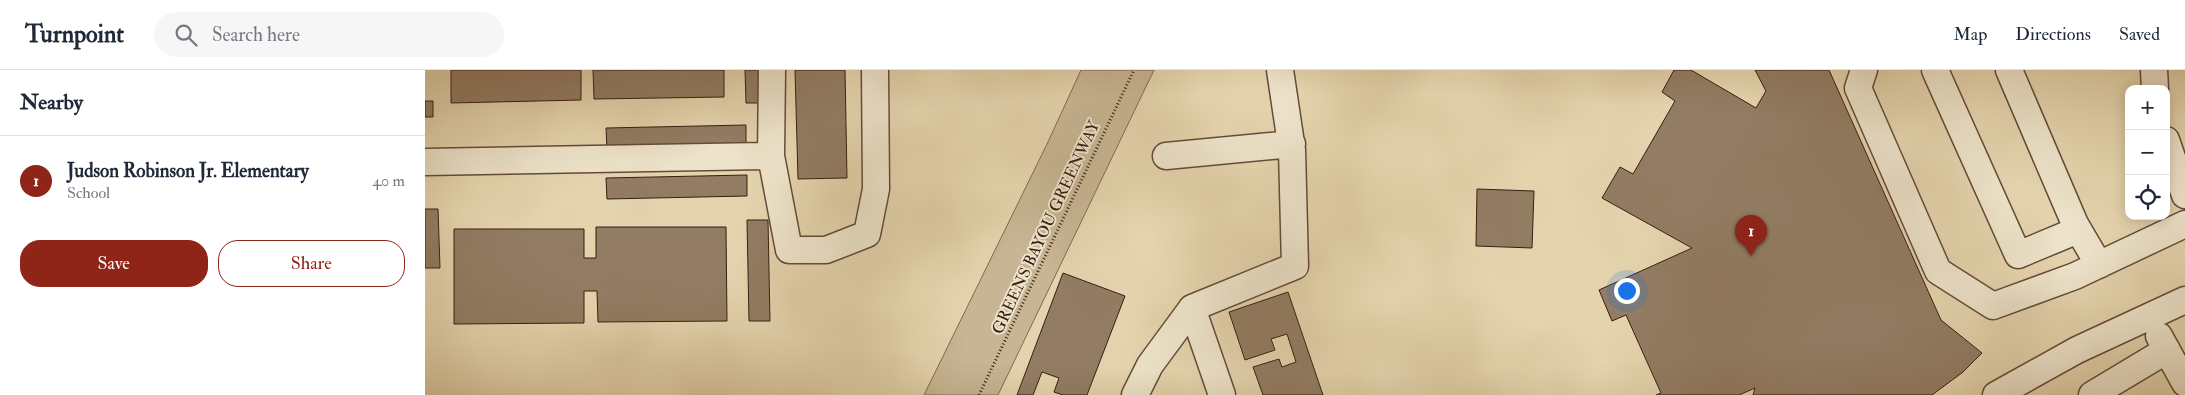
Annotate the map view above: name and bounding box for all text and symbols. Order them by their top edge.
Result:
search box [154,12,504,57]
text: Turnpoint [25,19,124,50]
icon: search [172,21,200,49]
text: Search here [212,23,300,47]
text: Map [1954,23,1987,46]
text: Directions [2015,23,2091,46]
text: Saved [2119,23,2160,46]
map controls [2125,85,2170,220]
button: + [2125,85,2170,130]
text: Nearby [20,89,83,116]
street label: GREENS BAYOU GREENWAY [988,117,1105,337]
button: − [2125,130,2170,175]
text: Judson Robinson Jr. Elementary [67,159,309,183]
text: 1 [33,171,39,191]
text: 40 m [372,171,405,191]
button: locate [2125,175,2170,220]
text: School [67,183,110,203]
pin: 1 [1735,215,1767,256]
button: Save [20,240,208,287]
button: Share [218,240,405,287]
your location [1614,278,1640,304]

